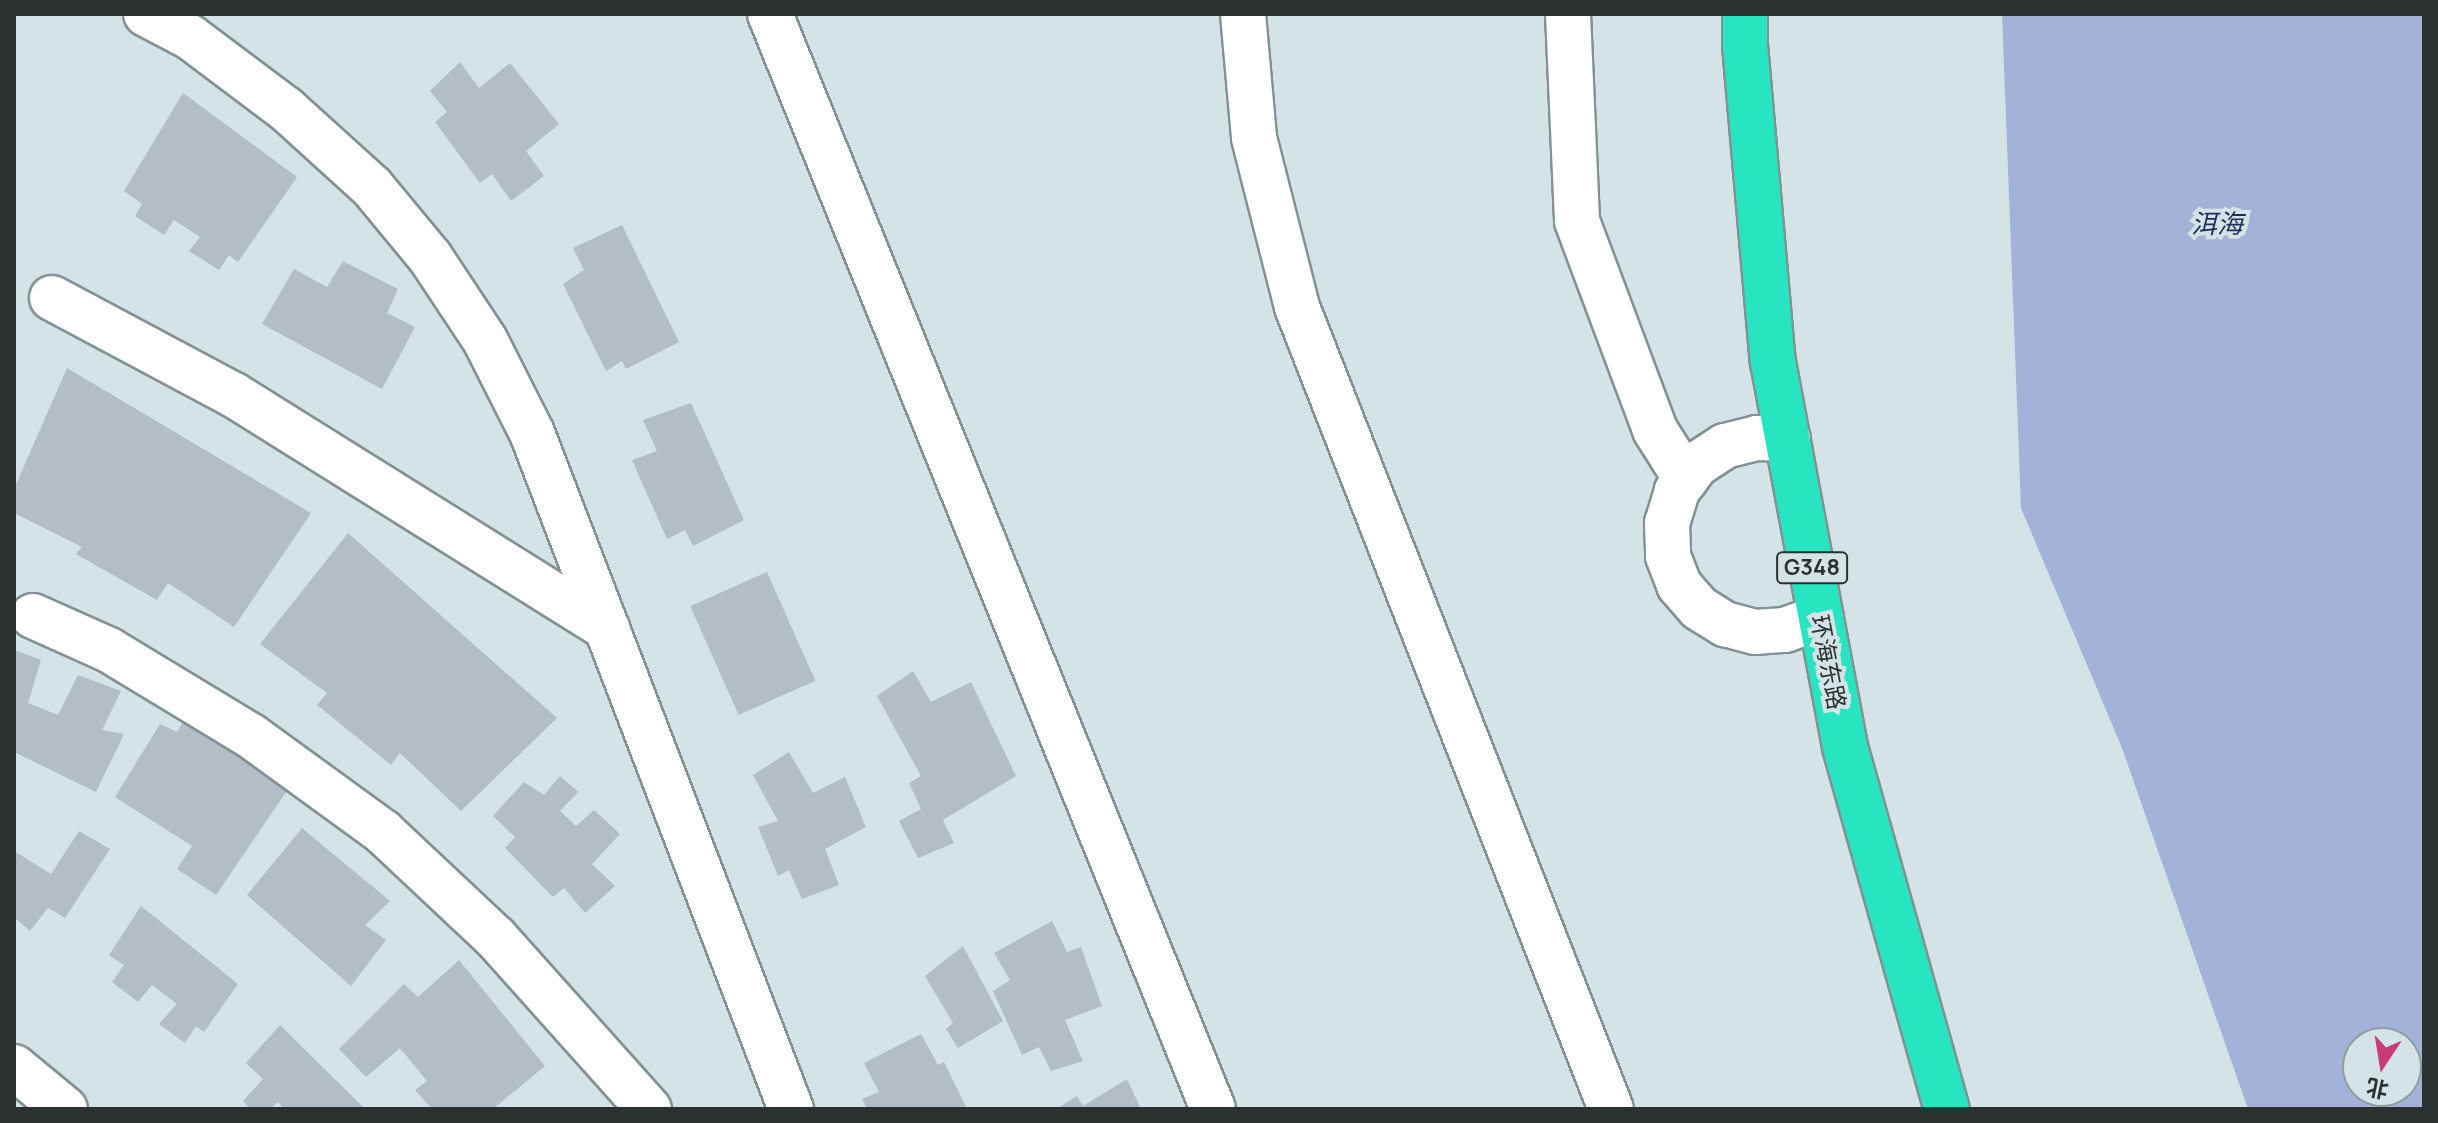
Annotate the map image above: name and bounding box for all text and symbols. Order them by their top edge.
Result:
water label: 洱海 [2191,208,2243,240]
road number: G348 [1776,550,1848,586]
street label: 环海东路 [1806,612,1852,712]
north arrow [2342,1027,2422,1107]
text: 北 [2364,1072,2391,1105]

